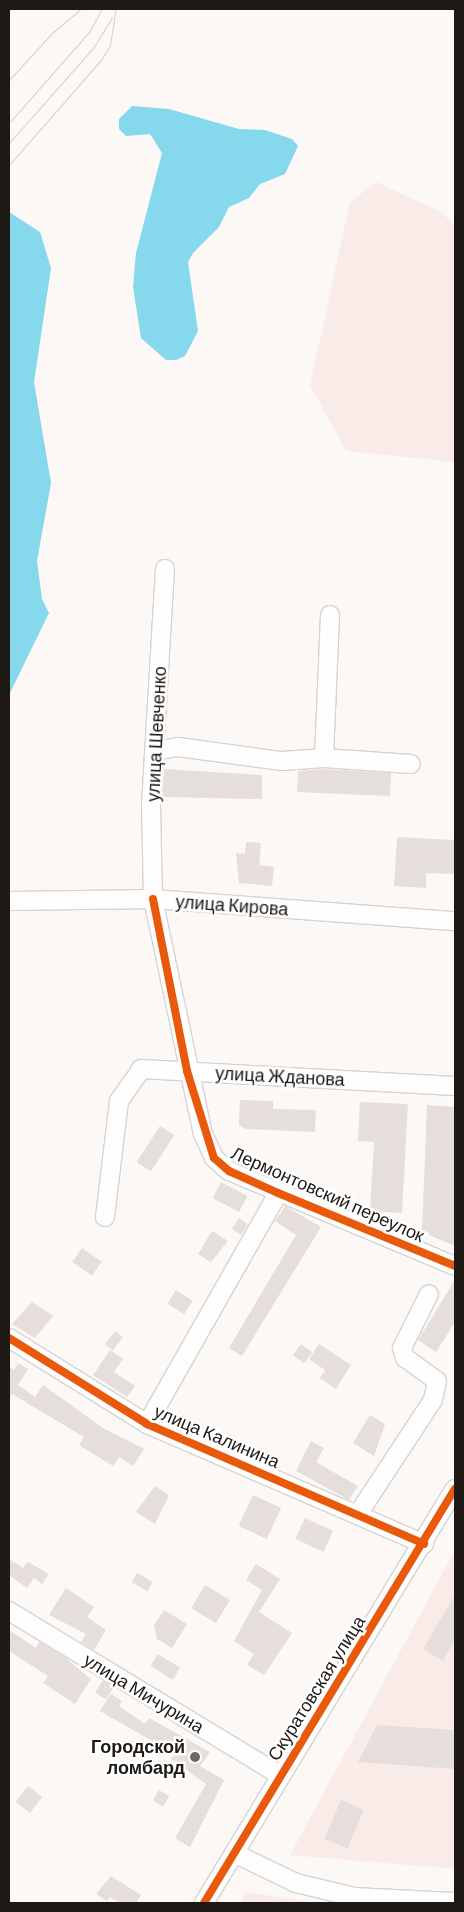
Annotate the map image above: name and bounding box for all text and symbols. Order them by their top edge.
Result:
street label: улица Шевченко [142,666,170,802]
street label: улица Кирова [175,890,289,920]
street label: улица Жданова [215,1062,345,1090]
street label: Лермонтовский переулок [228,1142,428,1246]
street label: улица Калинина [151,1400,283,1472]
street label: Скуратовская улица [263,1611,369,1765]
street label: улица Мичурина [80,1649,208,1737]
place label: Городской ломбард [91,1736,185,1778]
marker: Городской ломбард [189,1751,201,1763]

